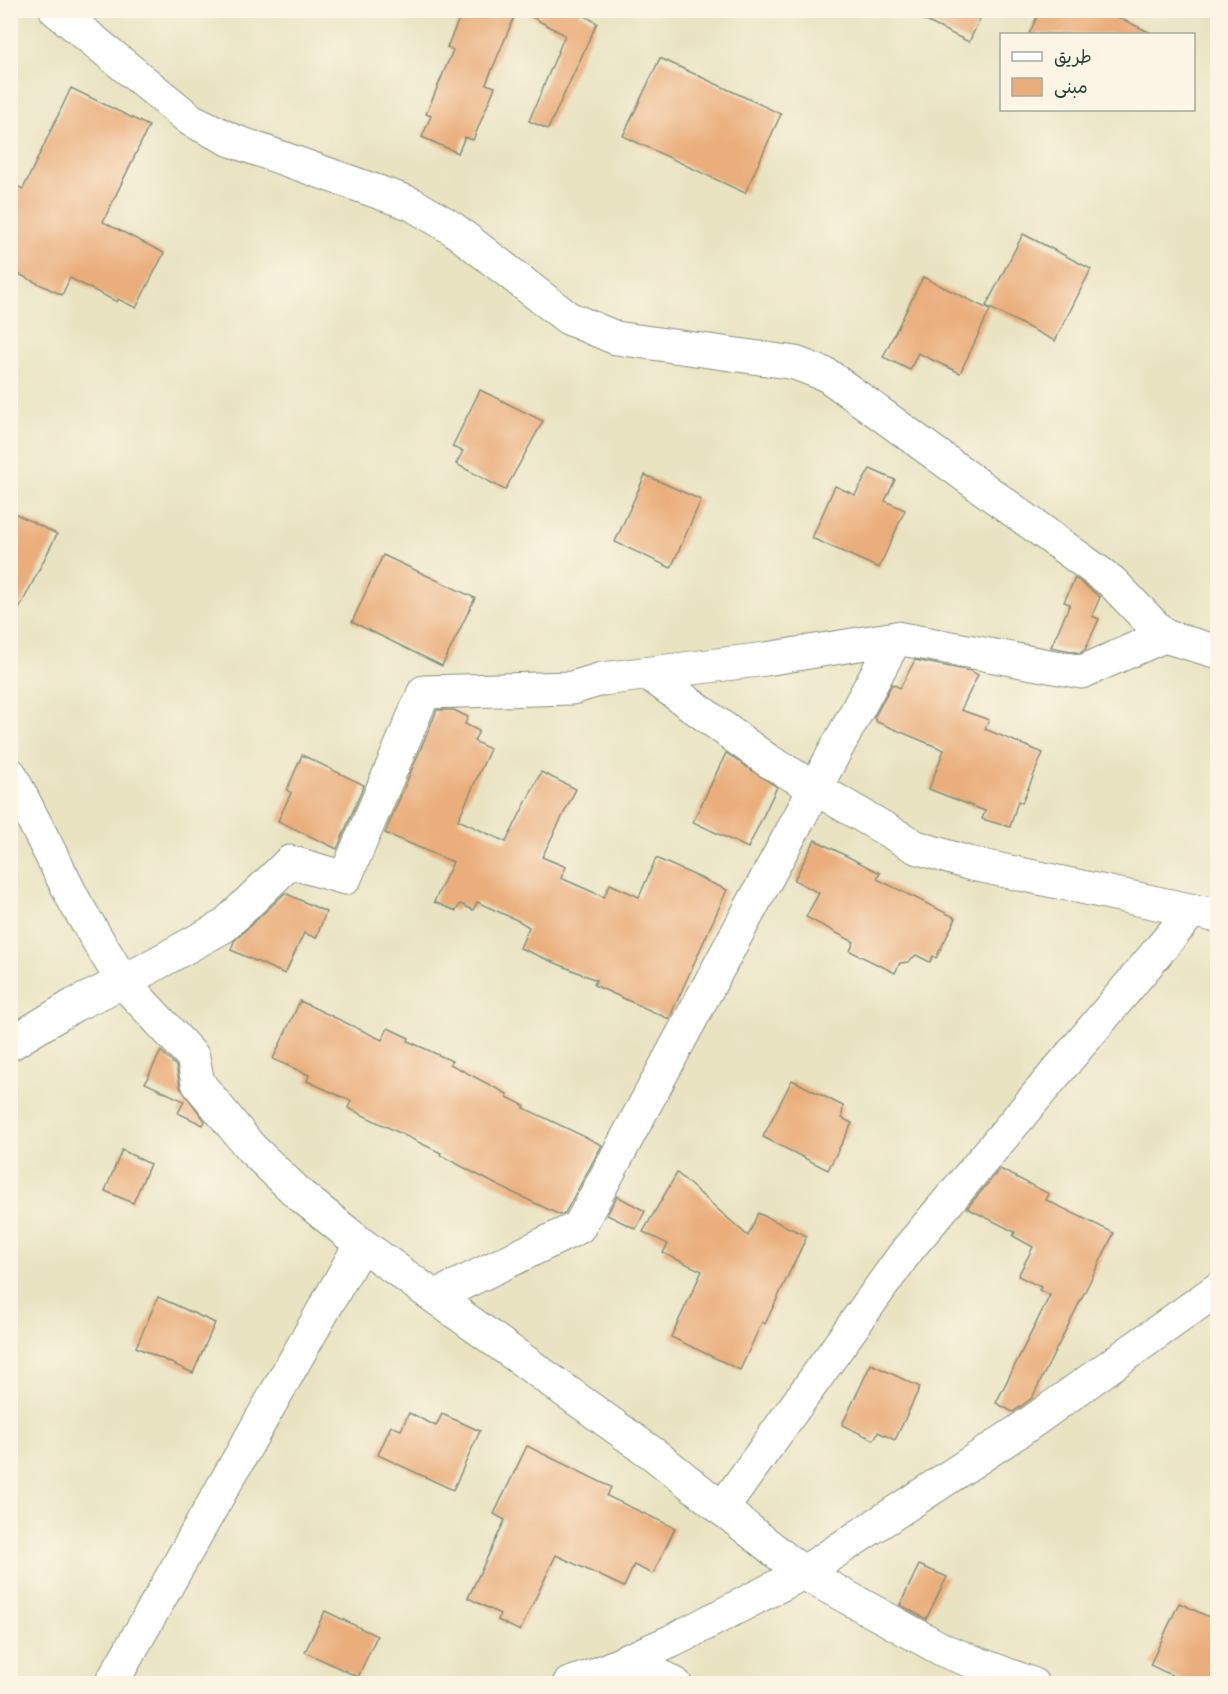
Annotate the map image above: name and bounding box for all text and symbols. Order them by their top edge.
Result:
legend [1000,33,1195,111]
text: طريق [1054,46,1092,72]
text: مبنى [1054,76,1088,102]

